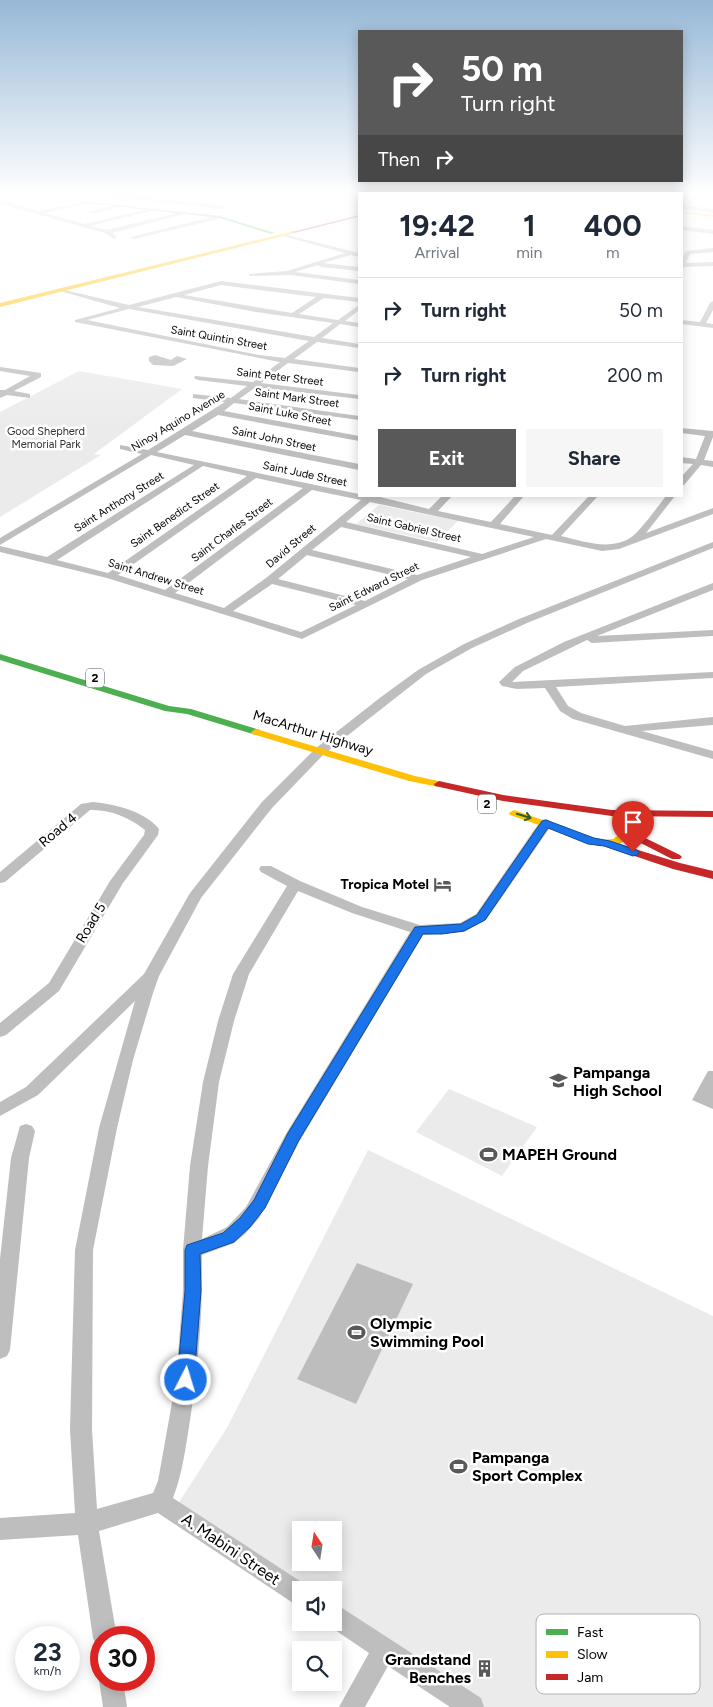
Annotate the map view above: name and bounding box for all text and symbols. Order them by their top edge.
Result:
text: 50 m [461,48,543,90]
icon: right [378,50,443,115]
text: Turn right [461,90,556,117]
icon: right [430,145,458,173]
text: Then [378,148,420,171]
text: 19:42 [399,207,475,244]
text: 1 [523,207,536,244]
text: 400 [584,207,642,244]
text: Arrival [414,243,460,262]
text: min [516,243,542,262]
text: m [606,243,620,262]
icon: right [378,296,406,324]
text: Turn right [421,299,507,322]
text: 50 m [619,299,663,322]
street label: Saint Quintin Street [170,323,268,353]
icon: right [378,361,406,389]
text: Turn right [421,364,507,387]
text: 200 m [607,364,663,387]
street label: Saint Peter Street [236,365,324,389]
street label: Saint Mark Street [254,386,340,410]
street label: Ninoy Aquino Avenue [129,388,227,454]
street label: Saint Luke Street [247,400,333,428]
street label: Saint John Street [231,424,317,454]
park label: Good Shepherd Memorial Park [7,425,85,451]
button: Exit [378,429,516,487]
button: Share [526,429,663,487]
street label: Saint Jude Street [262,459,348,489]
street label: Saint Anthony Street [72,469,166,535]
street label: Saint Benedict Street [128,479,222,551]
street label: Saint Charles Street [189,495,275,565]
street label: Saint Gabriel Street [365,511,463,545]
street label: David Street [263,521,319,571]
street label: Saint Andrew Street [106,556,206,598]
street label: Saint Edward Street [327,560,421,614]
road number: 2 [86,668,104,688]
street label: MacArthur Highway [251,707,376,760]
road number: 2 [478,794,496,814]
pin [612,801,654,852]
icon: arrive [619,808,647,836]
street label: Road 4 [36,809,81,851]
one-way arrow [516,812,532,822]
hotel icon: Tropica Motel [433,874,453,894]
place label: Tropica Motel [341,876,429,893]
street label: Road 5 [72,900,110,946]
place label: Pampanga High School [573,1063,662,1100]
school or university icon: Pampanga High School [549,1071,569,1091]
sports icon: MAPEH Ground [478,1144,498,1164]
place label: MAPEH Ground [502,1145,617,1164]
place label: Olympic Swimming Pool [370,1314,484,1351]
sports icon: Olympic Swimming Pool [346,1322,366,1342]
position arrow [159,1353,211,1405]
place label: Pampanga Sport Complex [472,1448,583,1485]
sports icon: Pampanga Sport Complex [448,1456,468,1476]
street label: A. Mabini Street [178,1509,284,1589]
north arrow [292,1521,342,1571]
map controls [292,1521,342,1691]
button: sound [292,1581,342,1631]
legend [536,1614,700,1694]
text: Fast [577,1624,603,1641]
speed limit sign: 30 [90,1626,155,1691]
text: 23 [33,1637,62,1667]
button: search [292,1641,342,1691]
text: Slow [577,1646,608,1663]
place label: Grandstand Benches [385,1650,472,1687]
building icon: Grandstand Benches [475,1658,495,1678]
text: km/h [34,1664,61,1678]
text: Jam [577,1669,603,1686]

